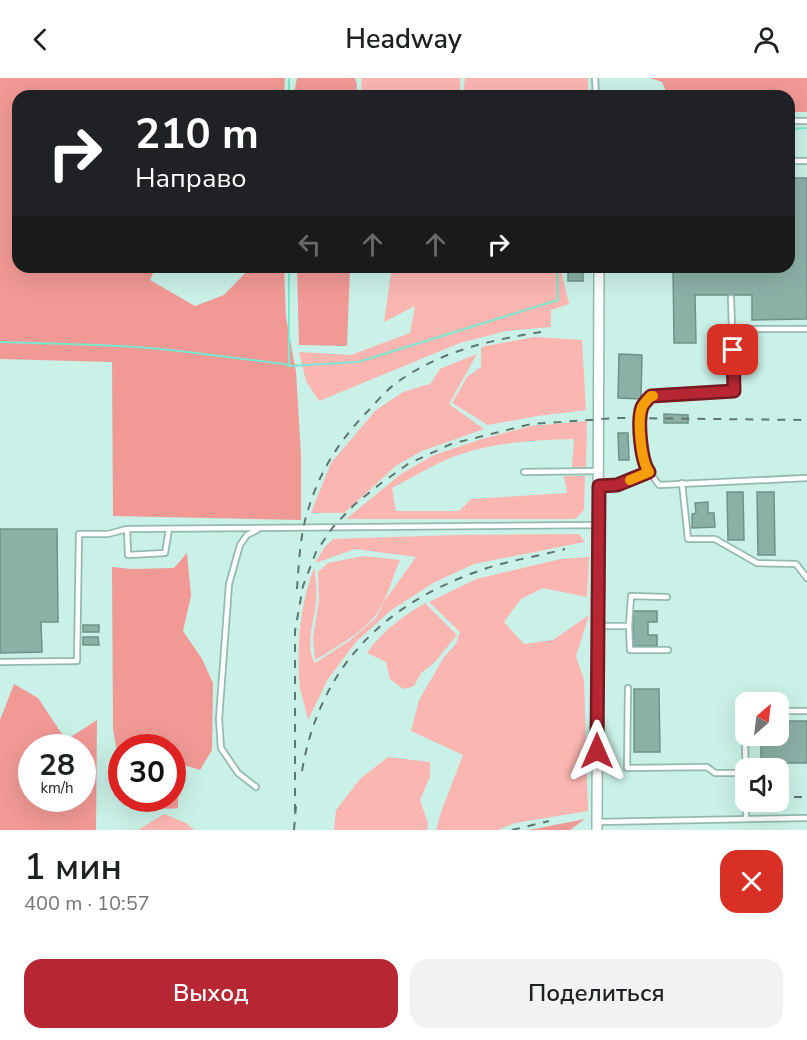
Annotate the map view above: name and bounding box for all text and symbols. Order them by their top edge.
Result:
text: Headway [345,21,462,58]
icon: back [24,23,57,56]
icon: person [750,23,783,56]
text: 210 m [135,106,259,163]
icon: right [36,114,114,192]
text: Направо [135,160,246,197]
icon: left [293,228,326,261]
icon: ahead [356,228,389,261]
icon: ahead [419,228,452,261]
icon: right [482,228,515,261]
pin [707,324,758,375]
icon: arrive [716,333,749,366]
north arrow [735,692,789,746]
map controls [735,692,789,812]
position arrow [565,719,629,783]
speed limit sign: 30 [108,734,186,812]
text: 28 [39,745,75,786]
button: sound [735,758,789,812]
text: km/h [40,778,74,798]
text: 1 мин [24,843,122,892]
button: close [720,850,783,913]
text: 400 m · 10:57 [24,890,150,917]
button: Выход [24,959,398,1028]
button: Поделиться [410,959,783,1028]

